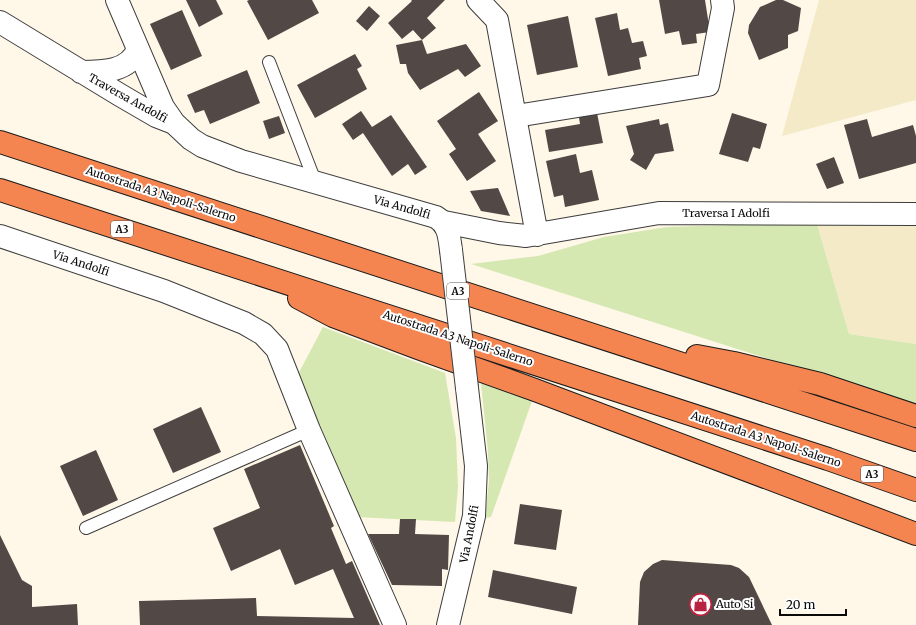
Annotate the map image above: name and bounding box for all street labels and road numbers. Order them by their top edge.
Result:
street label: Traversa Andolfi [86,70,170,126]
street label: Autostrada A3 Napoli-Salerno [83,163,238,225]
street label: Via Andolfi [371,192,432,222]
street label: Traversa I Adolfi [682,206,770,220]
road number: A3 [111,221,133,237]
street label: Via Andolfi [50,247,111,279]
road number: A3 [447,283,469,299]
street label: Autostrada A3 Napoli-Salerno [380,307,535,369]
street label: Autostrada A3 Napoli-Salerno [688,408,843,470]
road number: A3 [861,466,883,482]
street label: Via Andolfi [456,504,481,565]

